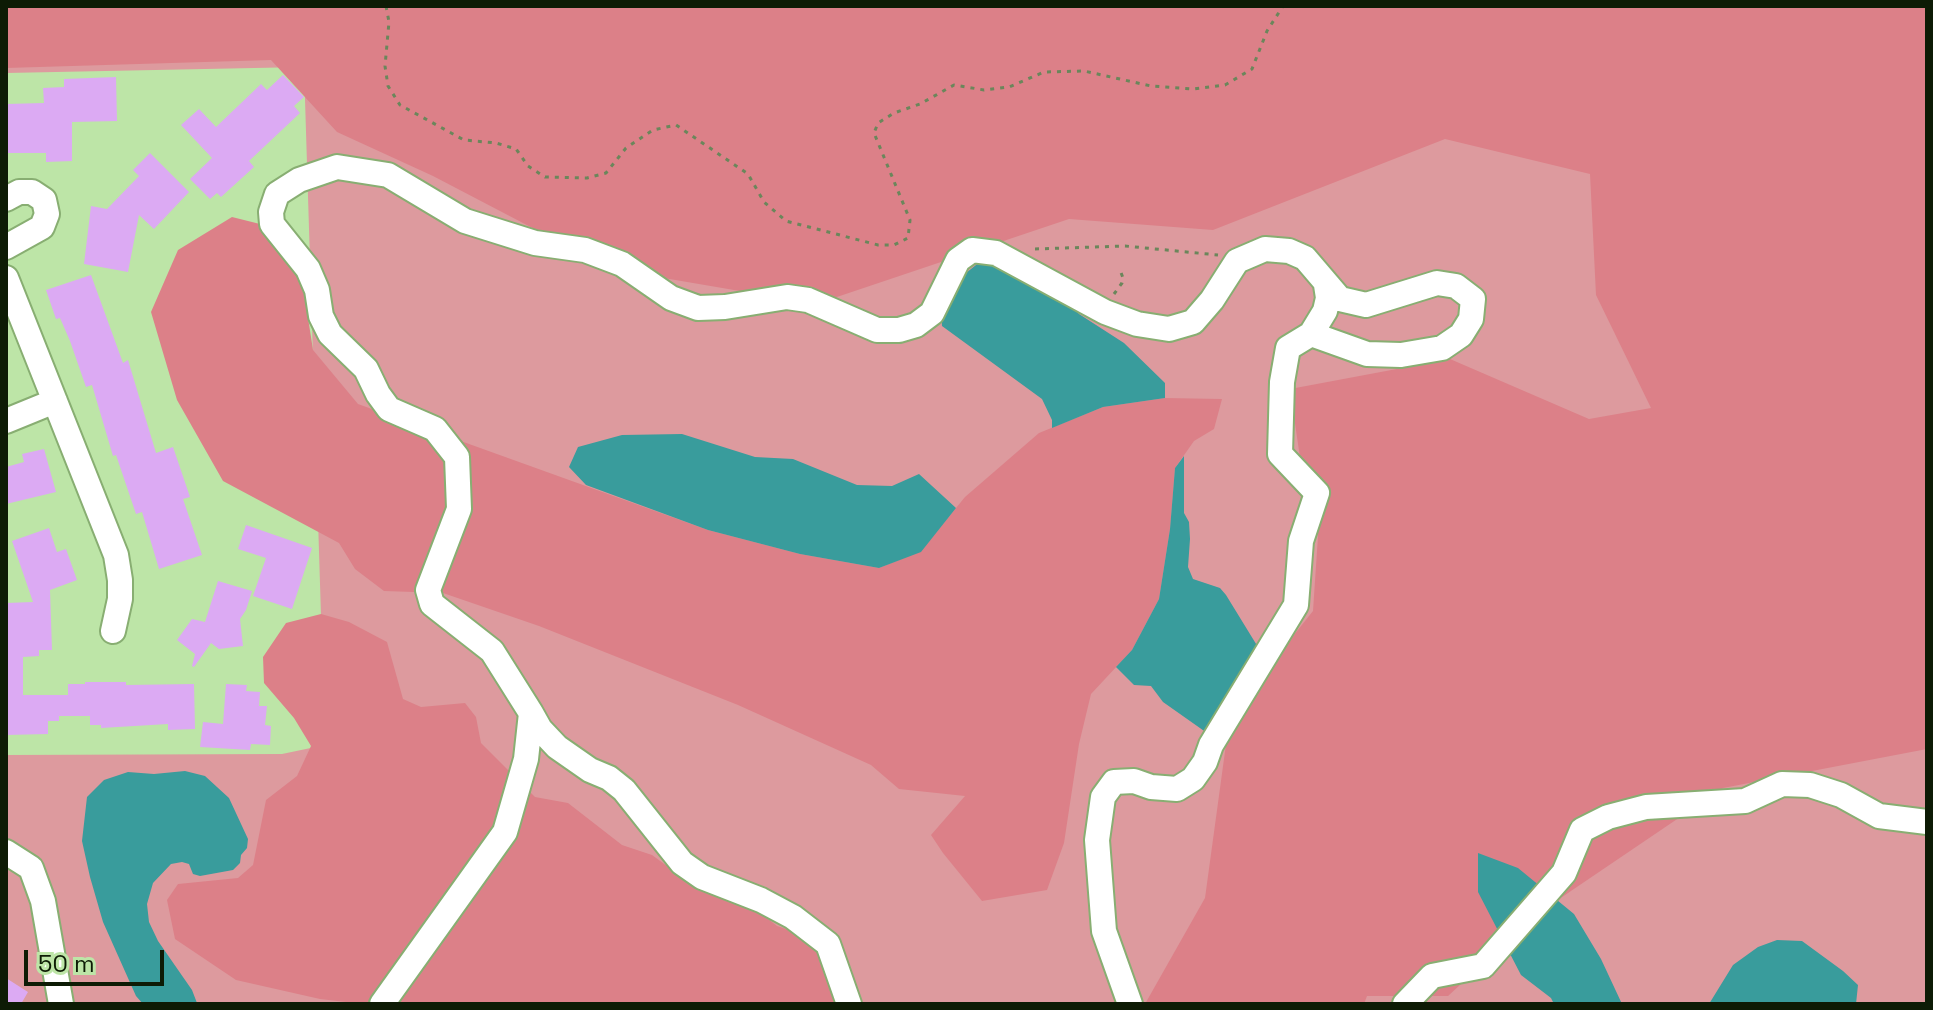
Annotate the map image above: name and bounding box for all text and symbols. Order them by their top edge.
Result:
scale bar [28,934,168,984]
text: 50 m [38,948,95,979]

